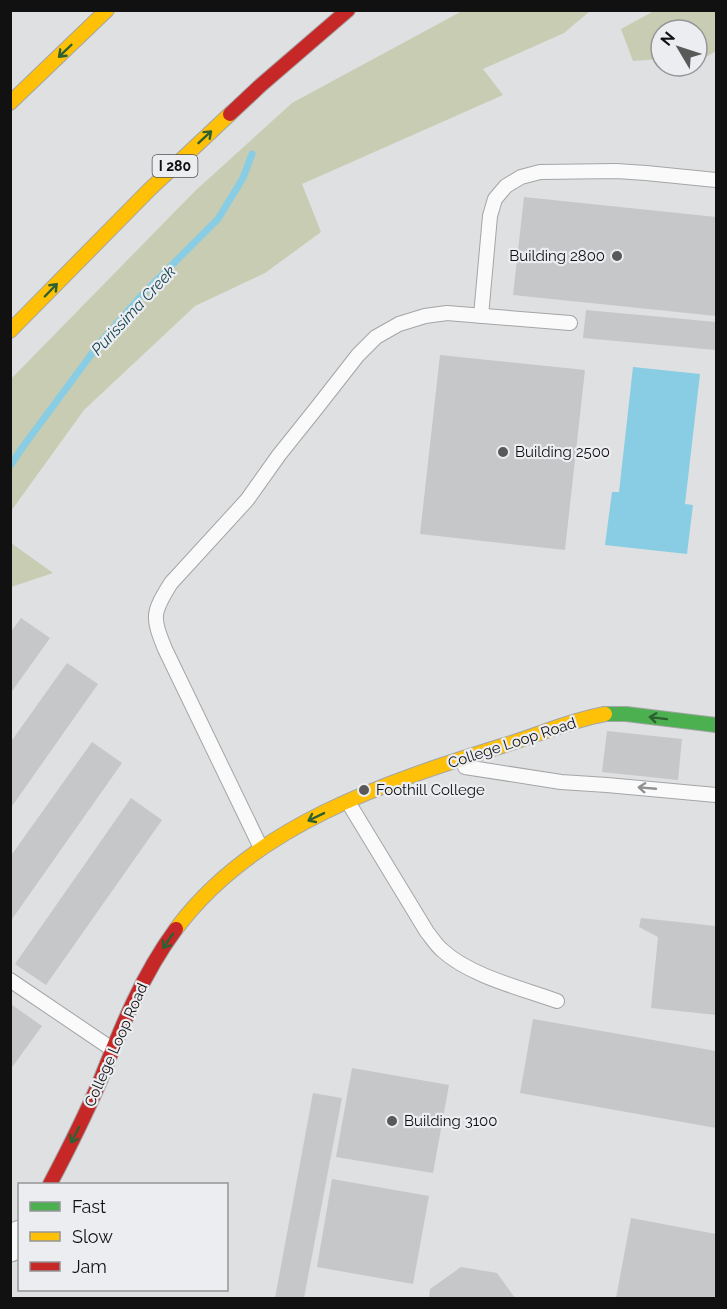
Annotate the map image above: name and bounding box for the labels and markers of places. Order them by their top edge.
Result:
place label: Building 2800 [509,247,605,265]
marker: Building 2800 [610,249,624,263]
place label: Building 2500 [515,443,610,461]
marker: Building 2500 [496,445,510,459]
place label: Foothill College [376,781,485,799]
marker: Foothill College [357,783,371,797]
place label: Building 3100 [404,1112,497,1130]
marker: Building 3100 [385,1114,399,1128]

